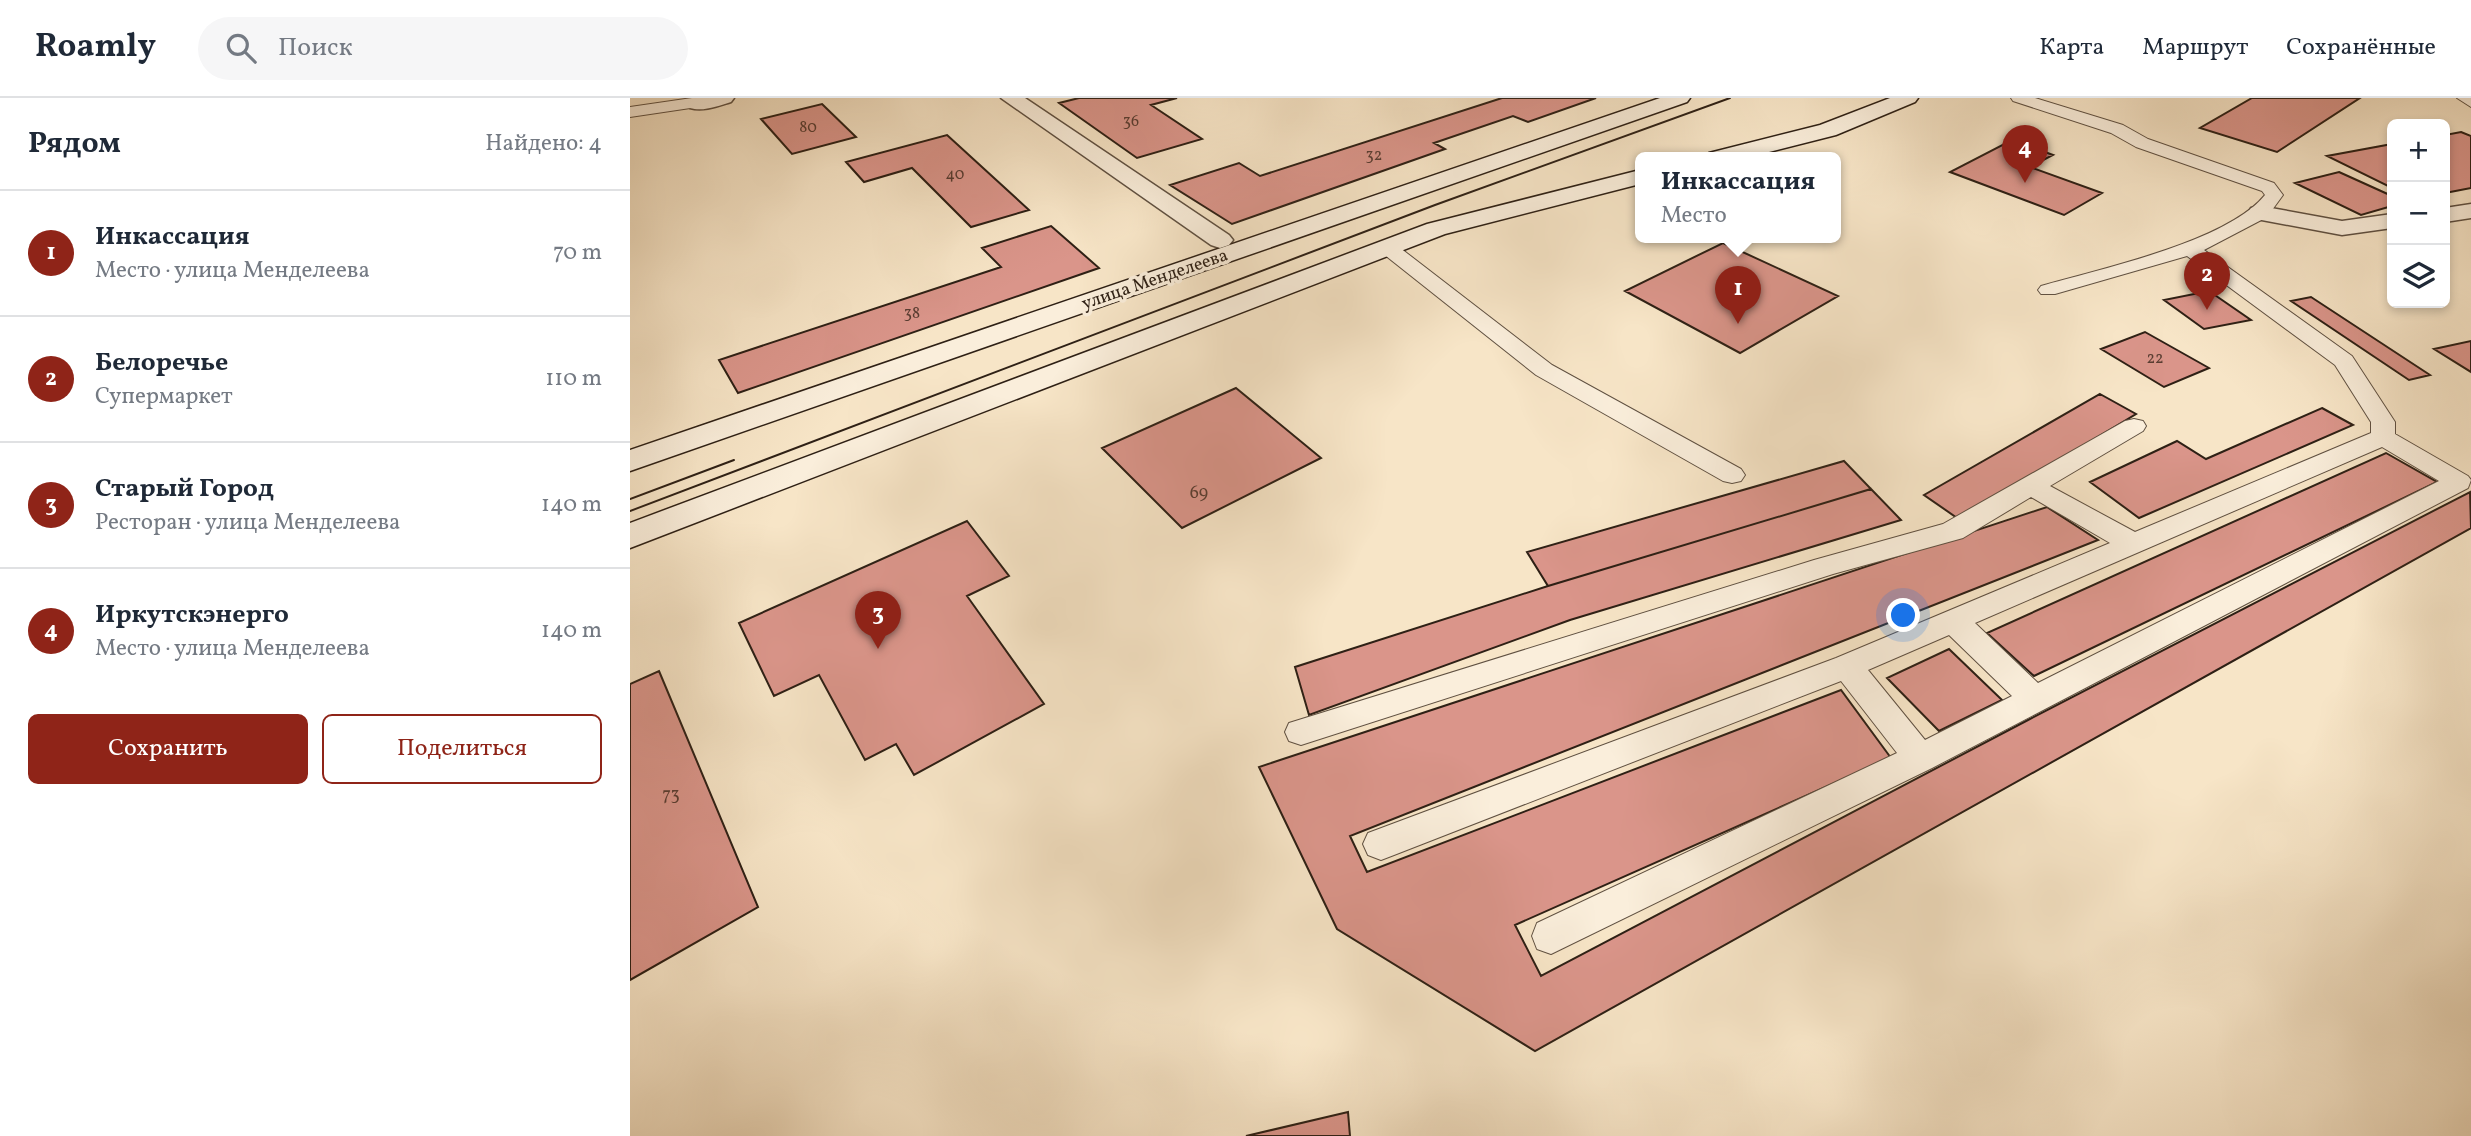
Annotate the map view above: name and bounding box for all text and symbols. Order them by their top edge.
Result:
search box [198,17,688,80]
text: Roamly [35,25,156,71]
icon: search [222,29,260,67]
text: Поиск [278,30,353,66]
text: Карта [2039,31,2104,65]
text: Маршрут [2142,31,2248,65]
text: Сохранённые [2286,31,2436,65]
house number: 36 [1123,111,1139,133]
house number: 80 [799,117,817,139]
map controls [2387,119,2450,308]
button: + [2387,119,2450,182]
text: Рядом [28,123,121,165]
pin: 4 [2002,125,2048,183]
text: Найдено: 4 [485,128,602,160]
house number: 32 [1366,145,1382,167]
popup [1635,152,1841,243]
house number: 40 [946,164,964,186]
text: Инкассация [1661,164,1815,200]
button: − [2387,182,2450,245]
text: Место [1661,200,1727,232]
text: Инкассация [95,219,250,255]
text: 1 [46,237,56,269]
text: 70 m [553,237,602,269]
street label: улица Менделеева [1078,243,1232,317]
button: layers [2387,245,2450,308]
pin: 2 [2184,252,2230,310]
text: Место · улица Менделеева [95,255,370,287]
pin: 1 [1715,266,1761,324]
house number: 38 [904,303,920,325]
text: Белоречье [95,345,228,381]
house number: 22 [2146,348,2164,370]
text: 2 [45,363,57,395]
text: 110 m [545,363,602,395]
text: Супермаркет [95,381,233,413]
text: Старый Город [95,471,274,507]
house number: 69 [1190,481,1208,506]
text: 3 [45,489,57,521]
text: 140 m [541,489,602,521]
text: Ресторан · улица Менделеева [95,507,401,539]
pin: 3 [855,591,901,649]
text: Иркутскэнерго [95,597,289,633]
your location [1886,598,1920,632]
text: 4 [44,615,58,647]
text: 140 m [541,615,602,647]
text: Место · улица Менделеева [95,633,370,665]
button: Сохранить [28,714,308,784]
button: Поделиться [322,714,602,784]
house number: 73 [662,783,680,808]

